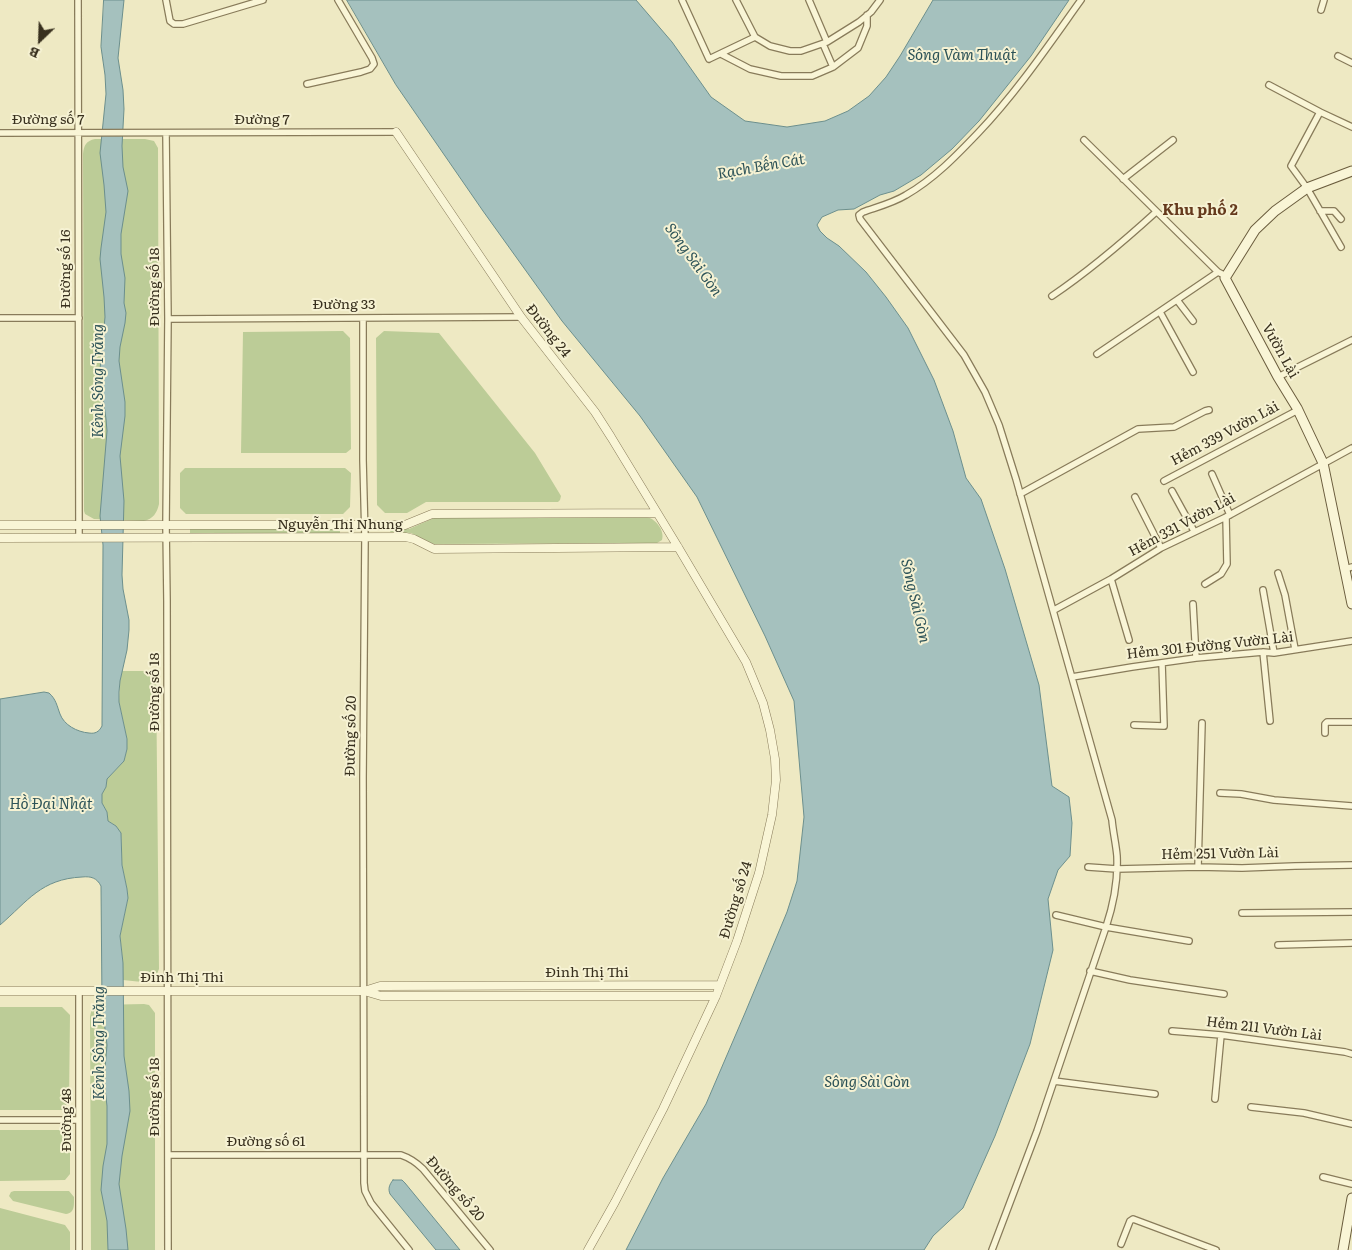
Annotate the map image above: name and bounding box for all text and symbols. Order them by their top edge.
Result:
north arrow [15,15,65,65]
text: B [25,43,42,65]
water label: Sông Vàm Thuật [908,47,1016,65]
street label: Đường số 7 [12,112,84,128]
street label: Đường 7 [234,112,290,128]
water label: Rạch Bến Cát [716,150,806,184]
district label: Khu phố 2 [1162,202,1238,220]
water label: Sông Sài Gòn [661,220,725,300]
street label: Đường số 16 [58,230,74,308]
street label: Đường số 18 [147,248,163,326]
street label: Đường 33 [313,297,375,313]
street label: Đường 24 [522,301,574,361]
street label: Vườn Lài [1258,321,1302,381]
water label: Kênh Sông Trăng [90,324,108,438]
street label: Hẻm 339 Vườn Lài [1168,398,1282,470]
street label: Hẻm 331 Vườn Lài [1126,490,1238,560]
street label: Nguyễn Thị Nhung [277,517,403,533]
water label: Sông Sài Gòn [897,557,933,645]
street label: Hẻm 301 Đường Vườn Lài [1126,629,1294,663]
street label: Đường số 18 [147,653,163,731]
street label: Đường số 20 [342,695,360,777]
water label: Hồ Đại Nhật [9,796,93,814]
street label: Hẻm 251 Vườn Lài [1161,845,1279,863]
street label: Đường số 24 [716,859,756,941]
street label: Đinh Thị Thi [545,965,629,981]
street label: Đinh Thị Thi [140,970,224,986]
water label: Kênh Sông Trăng [91,986,109,1100]
street label: Hẻm 211 Vườn Lài [1205,1014,1323,1044]
street label: Đường số 18 [147,1058,163,1136]
water label: Sông Sài Gòn [824,1074,910,1092]
street label: Đường 48 [59,1088,75,1152]
street label: Đường số 61 [227,1134,305,1150]
street label: Đường số 20 [422,1153,488,1225]

